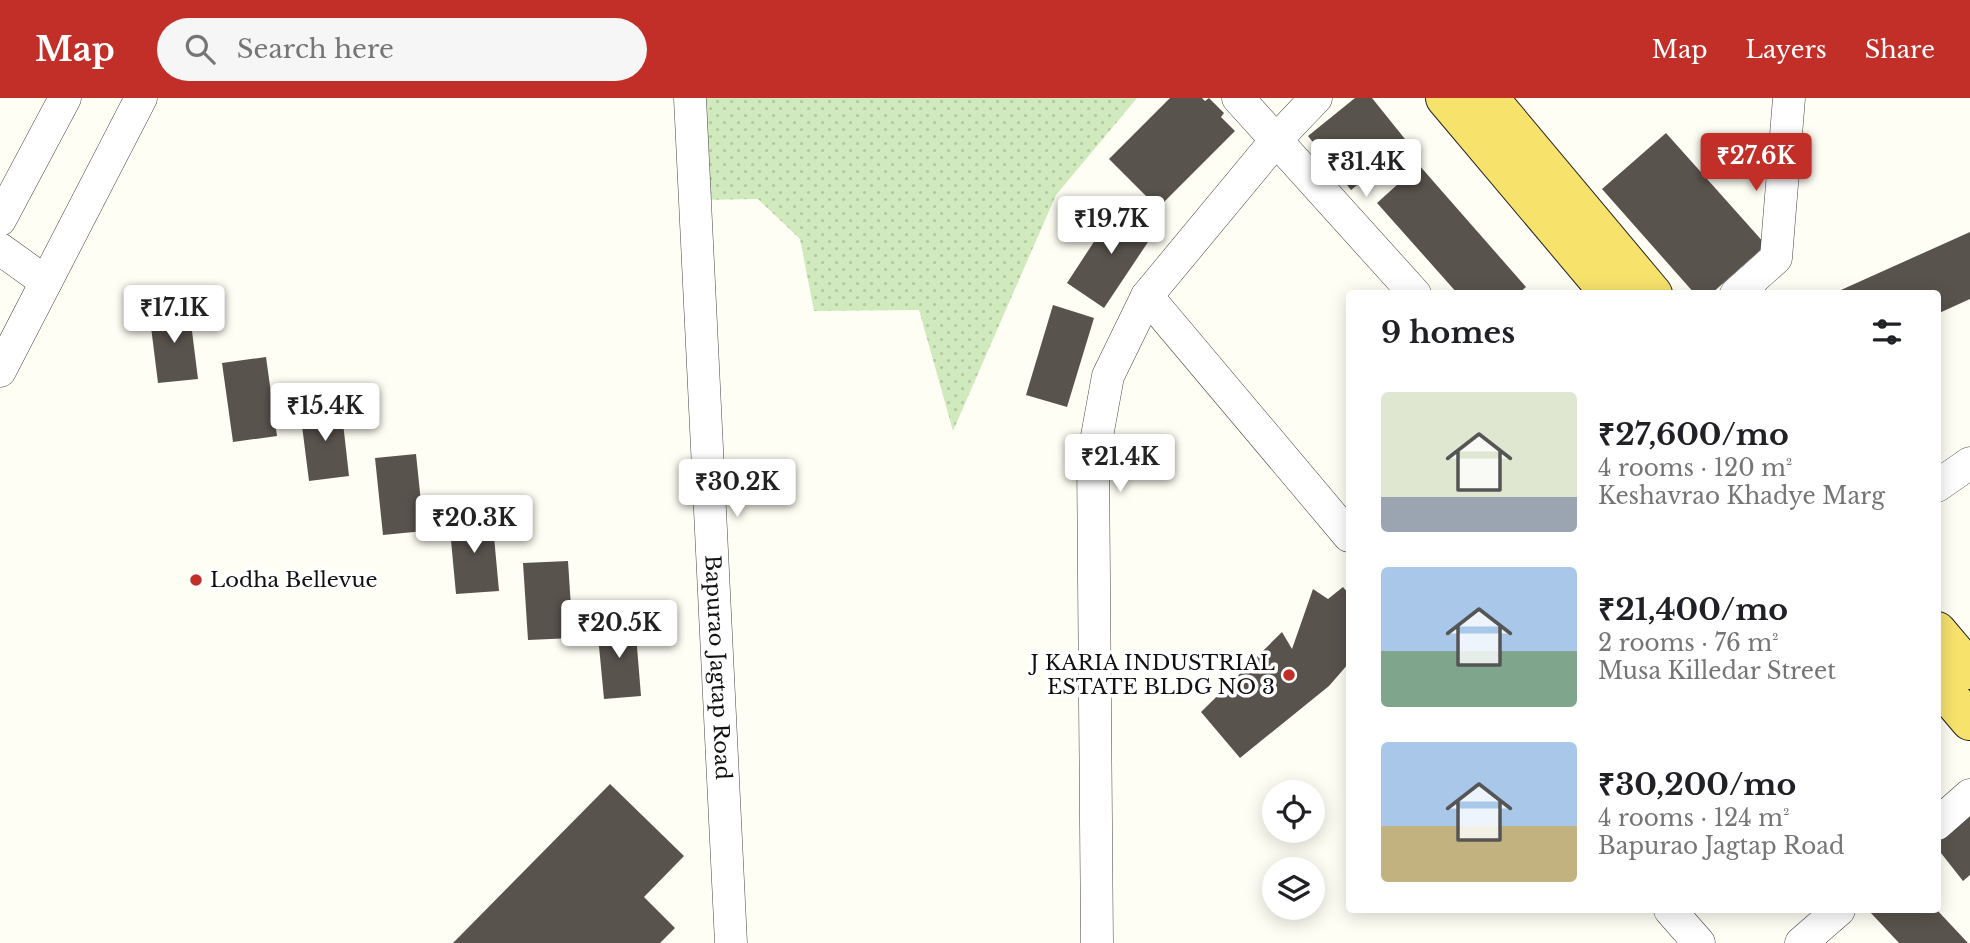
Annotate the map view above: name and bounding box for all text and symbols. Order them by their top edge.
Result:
search box [157,18,647,81]
text: Map [35,29,115,70]
icon: search [181,30,219,68]
text: Search here [237,33,394,65]
text: Map [1652,35,1708,64]
text: Layers [1746,35,1827,64]
text: Share [1865,35,1935,64]
pin: ₹27.6K [1699,134,1813,193]
pin: ₹31.4K [1309,140,1423,199]
text: ₹27.6K [1717,142,1795,170]
text: ₹31.4K [1327,148,1405,176]
pin: ₹19.7K [1054,197,1168,256]
text: ₹19.7K [1074,205,1148,233]
pin: ₹17.1K [117,286,231,345]
text: ₹17.1K [140,294,208,322]
icon: filters [1868,313,1906,351]
text: 9 homes [1381,314,1515,351]
pin: ₹15.4K [268,384,382,443]
text: ₹15.4K [286,392,364,420]
text: ₹27,600/mo [1598,416,1789,453]
icon: home [1437,420,1521,504]
pin: ₹21.4K [1063,434,1177,494]
text: ₹21.4K [1081,443,1159,471]
text: 4 rooms · 120 m² [1598,454,1792,482]
pin: ₹30.2K [680,460,794,519]
text: ₹30.2K [695,468,779,496]
text: Keshavrao Khadye Marg [1598,482,1885,510]
pin: ₹20.3K [417,496,531,555]
text: ₹20.3K [432,504,516,532]
street label: Bapurao Jagtap Road [699,554,736,780]
place label: Lodha Bellevue [210,567,378,593]
marker: Lodha Bellevue [188,572,204,588]
text: ₹21,400/mo [1598,591,1788,628]
icon: home [1437,595,1521,679]
pin: ₹20.5K [562,601,676,660]
text: ₹20.5K [577,609,661,637]
text: 2 rooms · 76 m² [1598,629,1779,657]
place label: J KARIA INDUSTRIAL ESTATE BLDG NO 3 [1028,650,1275,700]
text: Musa Killedar Street [1598,657,1836,685]
marker: J KARIA INDUSTRIAL ESTATE BLDG NO 3 [1281,667,1297,683]
text: ₹30,200/mo [1598,766,1796,803]
icon: home [1437,770,1521,854]
map controls [1262,780,1325,920]
button: locate [1262,780,1325,843]
text: 4 rooms · 124 m² [1598,804,1789,832]
text: Bapurao Jagtap Road [1598,832,1844,860]
button: layers [1262,857,1325,920]

